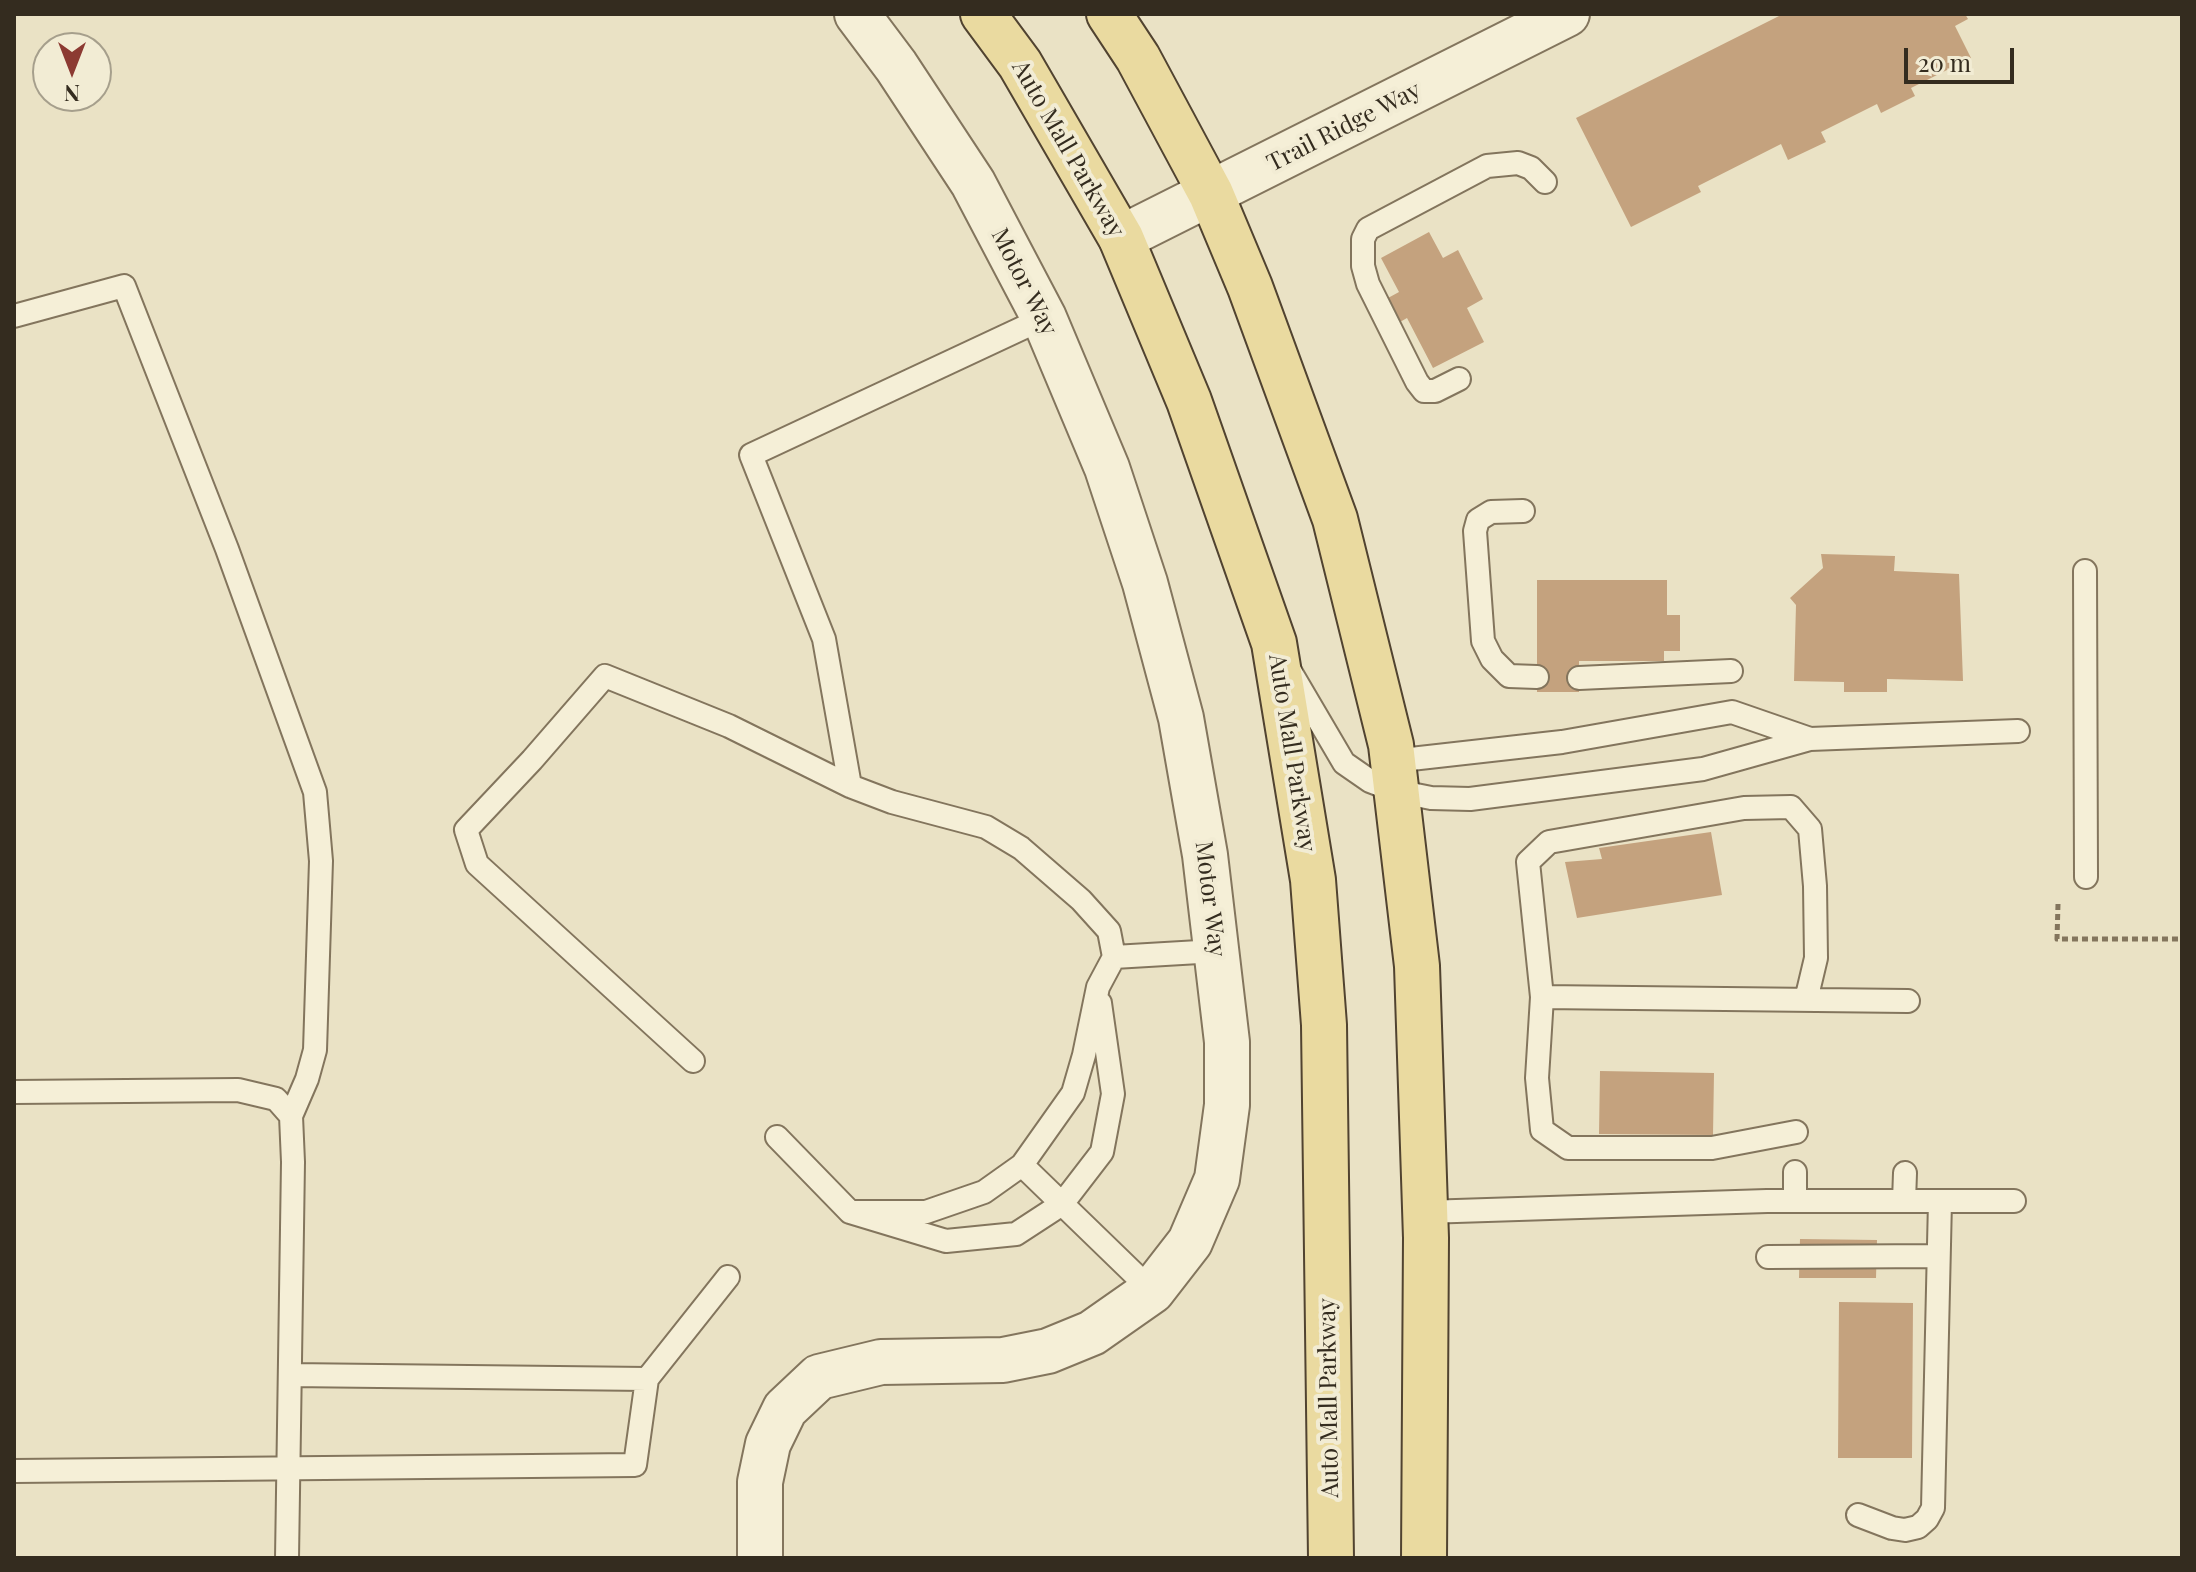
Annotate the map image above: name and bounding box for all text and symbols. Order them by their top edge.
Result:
north arrow [32,32,112,112]
scale bar [1908,32,2018,82]
text: 20 m [1918,46,1971,78]
street label: Auto Mall Parkway [1006,55,1130,243]
street label: Trail Ridge Way [1262,76,1426,178]
text: N [64,79,80,109]
street label: Motor Way [985,224,1063,340]
street label: Auto Mall Parkway [1262,652,1322,854]
street label: Motor Way [1189,840,1231,958]
street label: Auto Mall Parkway [1313,1298,1345,1498]

